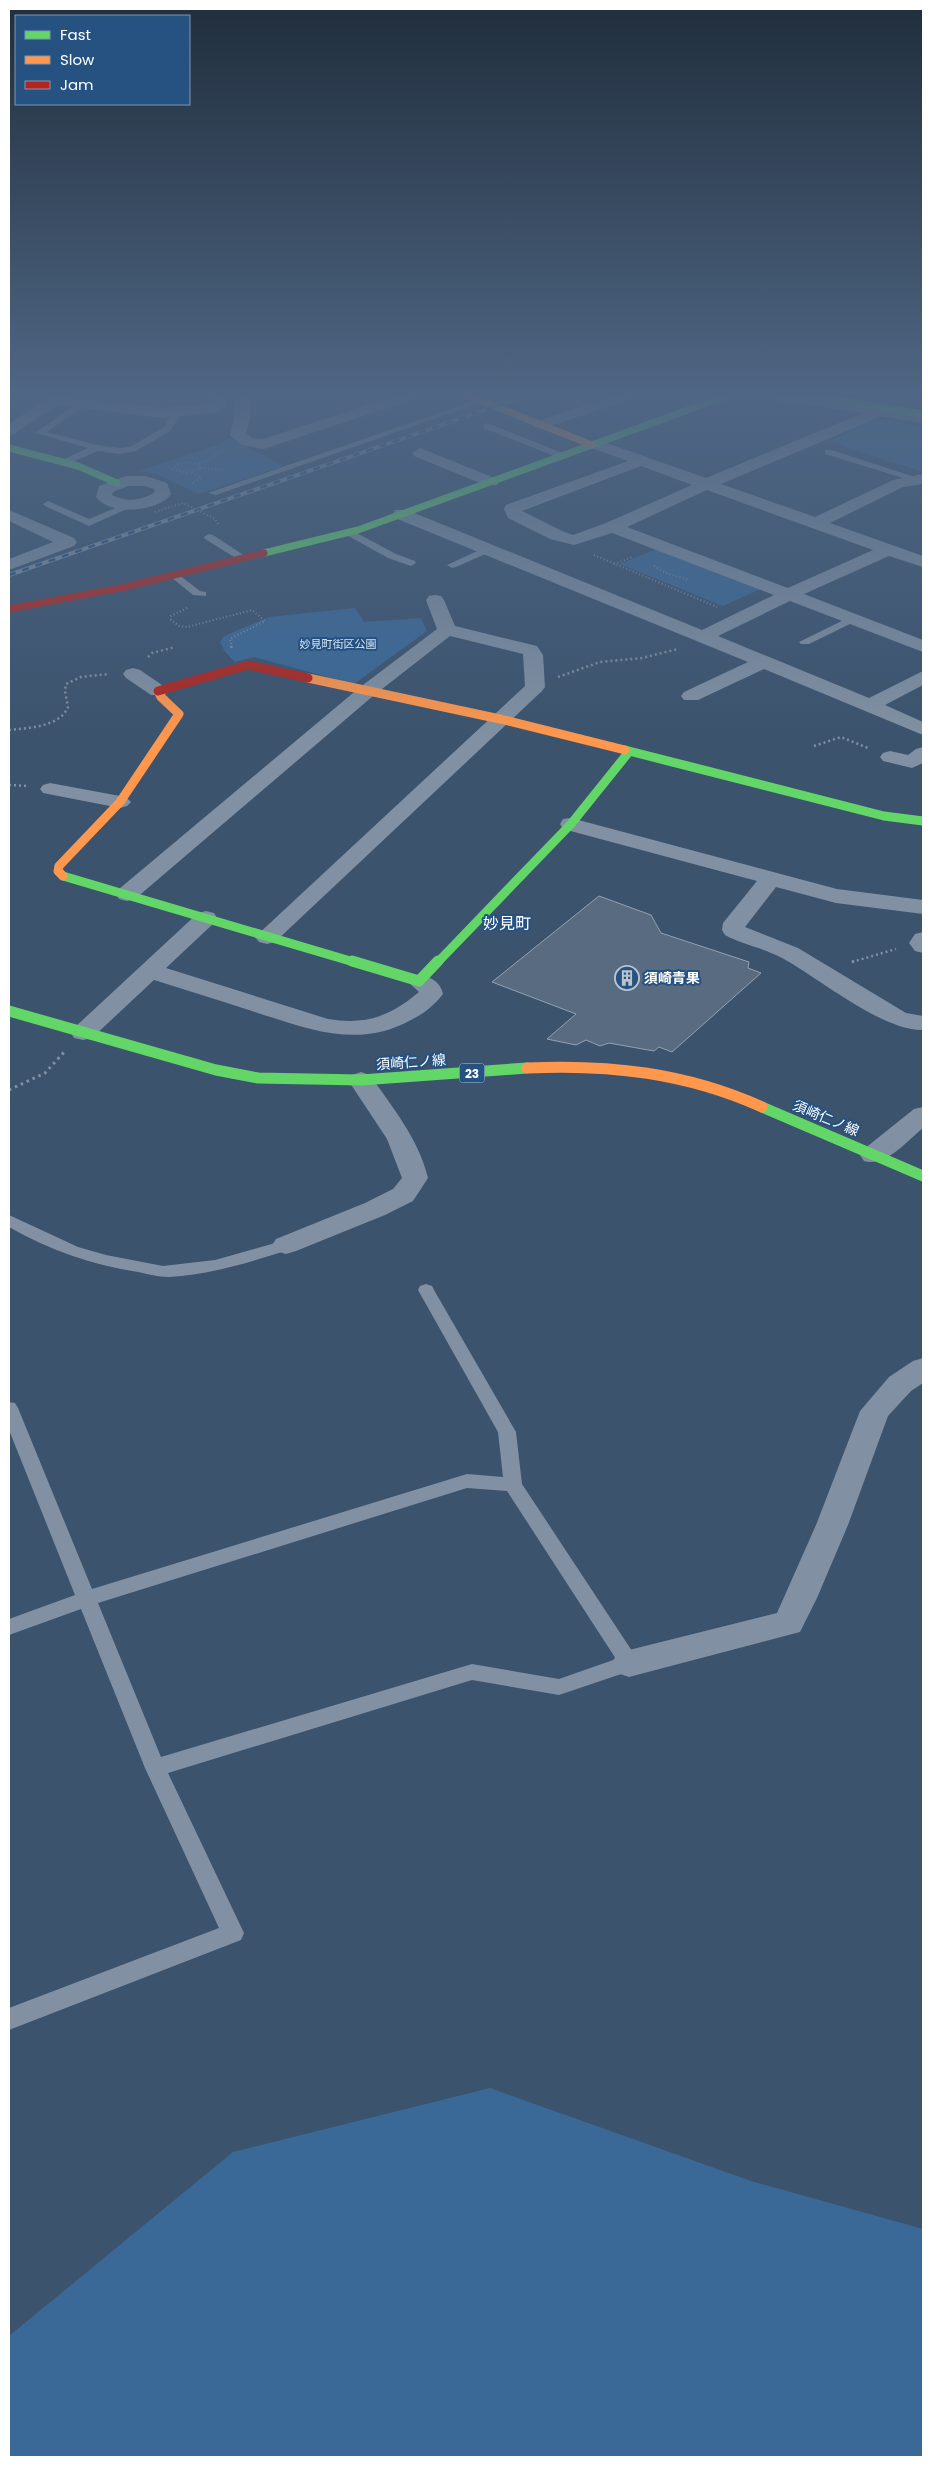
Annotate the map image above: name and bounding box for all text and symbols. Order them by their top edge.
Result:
legend [15,15,190,105]
text: Fast [60,24,91,45]
text: Slow [60,49,95,70]
text: Jam [60,74,94,95]
park label: 妙見町街区公園 [300,636,377,652]
district label: 妙見町 [483,912,531,935]
building icon: 須崎青果 [614,965,640,991]
place label: 須崎青果 [644,968,700,988]
street label: 須崎仁ノ線 [375,1050,447,1074]
road number: 23 [460,1064,484,1082]
street label: 須崎仁ノ線 [790,1095,862,1141]

